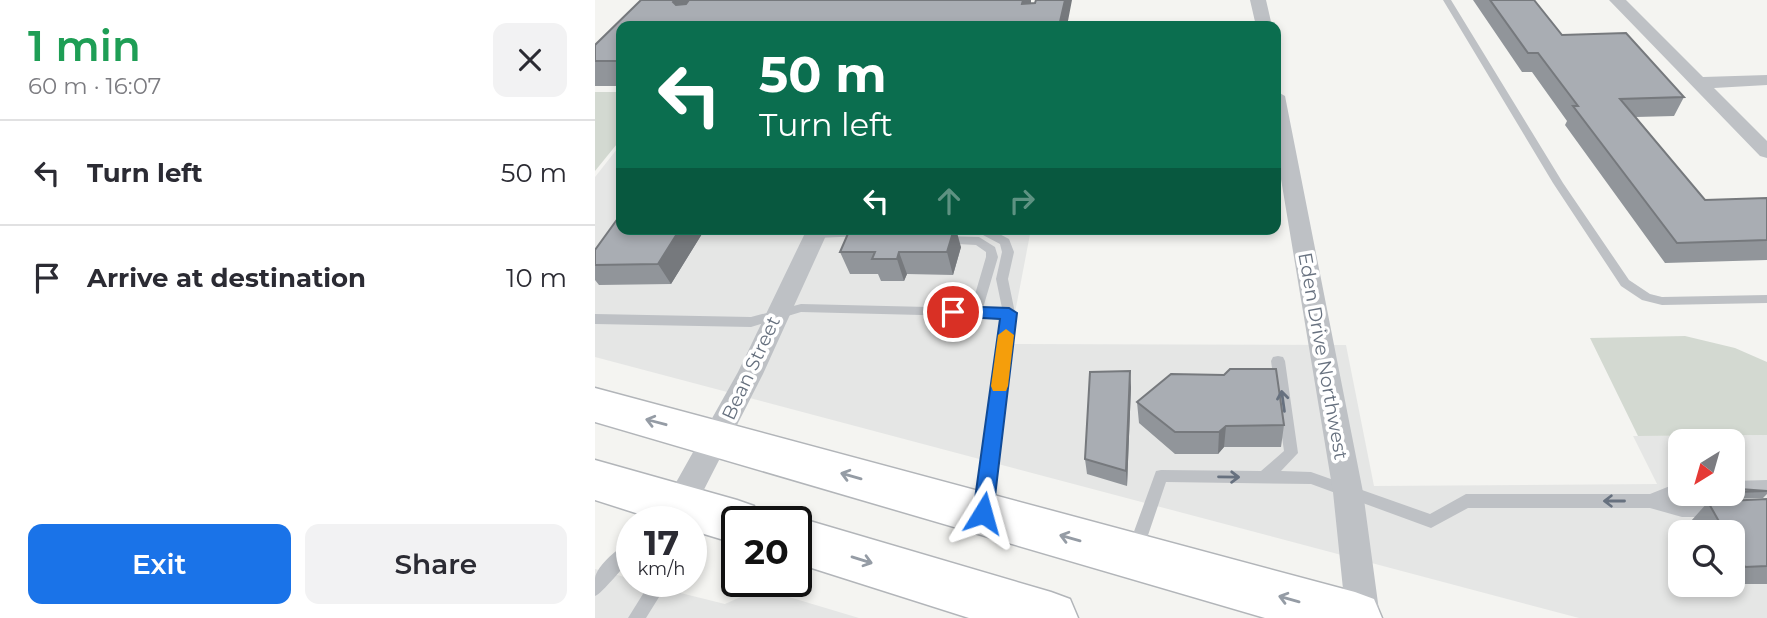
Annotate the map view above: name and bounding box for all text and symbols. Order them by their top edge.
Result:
text: 1 min [28,20,141,72]
button: close [493,23,567,97]
text: 50 m [759,45,887,104]
icon: left [644,49,735,140]
text: 60 m · 16:07 [28,72,161,100]
text: Turn left [759,105,893,144]
icon: left [28,154,66,192]
text: Turn left [87,157,203,189]
text: 50 m [501,157,567,189]
icon: left [857,182,895,220]
icon: ahead [930,182,968,220]
icon: right [1003,182,1041,220]
street label: Eden Drive Northwest [1293,251,1353,462]
icon: arrive [28,259,66,297]
text: Arrive at destination [87,262,366,294]
text: 10 m [506,262,567,294]
pin [923,282,983,342]
icon: arrive [934,293,972,331]
street label: Bean Street [717,312,785,424]
one-way arrow [1277,390,1290,413]
one-way arrow [645,415,668,428]
north arrow [1668,429,1745,506]
map controls [1668,429,1745,597]
one-way arrow [840,469,862,482]
one-way arrow [1218,470,1241,484]
position arrow [946,476,1020,550]
one-way arrow [1603,494,1626,508]
speed limit sign: 20 [721,506,812,597]
button: search [1668,520,1745,597]
text: 17 [644,521,679,564]
button: Exit [28,524,291,604]
button: Share [305,524,567,604]
one-way arrow [1059,530,1081,543]
one-way arrow [850,555,872,568]
text: km/h [637,558,686,580]
one-way arrow [1278,592,1300,605]

